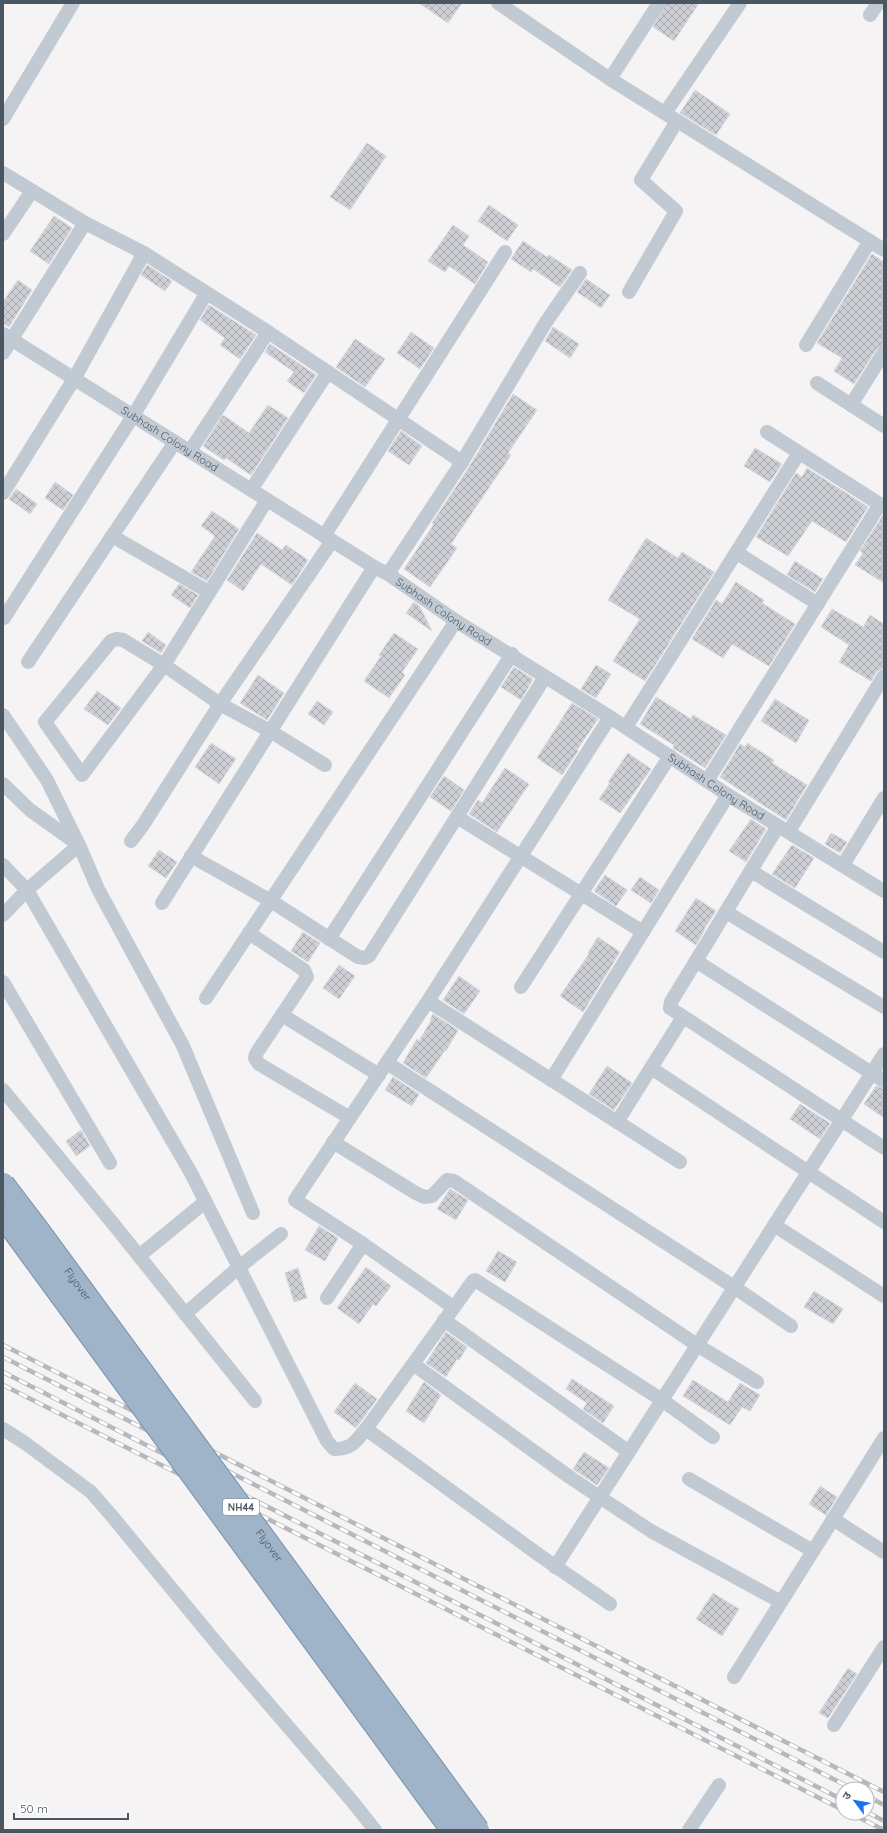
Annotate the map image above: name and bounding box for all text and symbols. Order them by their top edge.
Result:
street label: Subhash Colony Road [119,403,221,475]
street label: Subhash Colony Road [393,575,494,648]
street label: Subhash Colony Road [665,750,767,823]
street label: Flyover [61,1265,95,1304]
road number: NH44 [223,1499,259,1515]
street label: Flyover [253,1526,287,1565]
north arrow [835,1781,875,1821]
text: उ [839,1789,854,1802]
scale bar [14,1795,128,1821]
text: 50 m [20,1801,48,1816]

